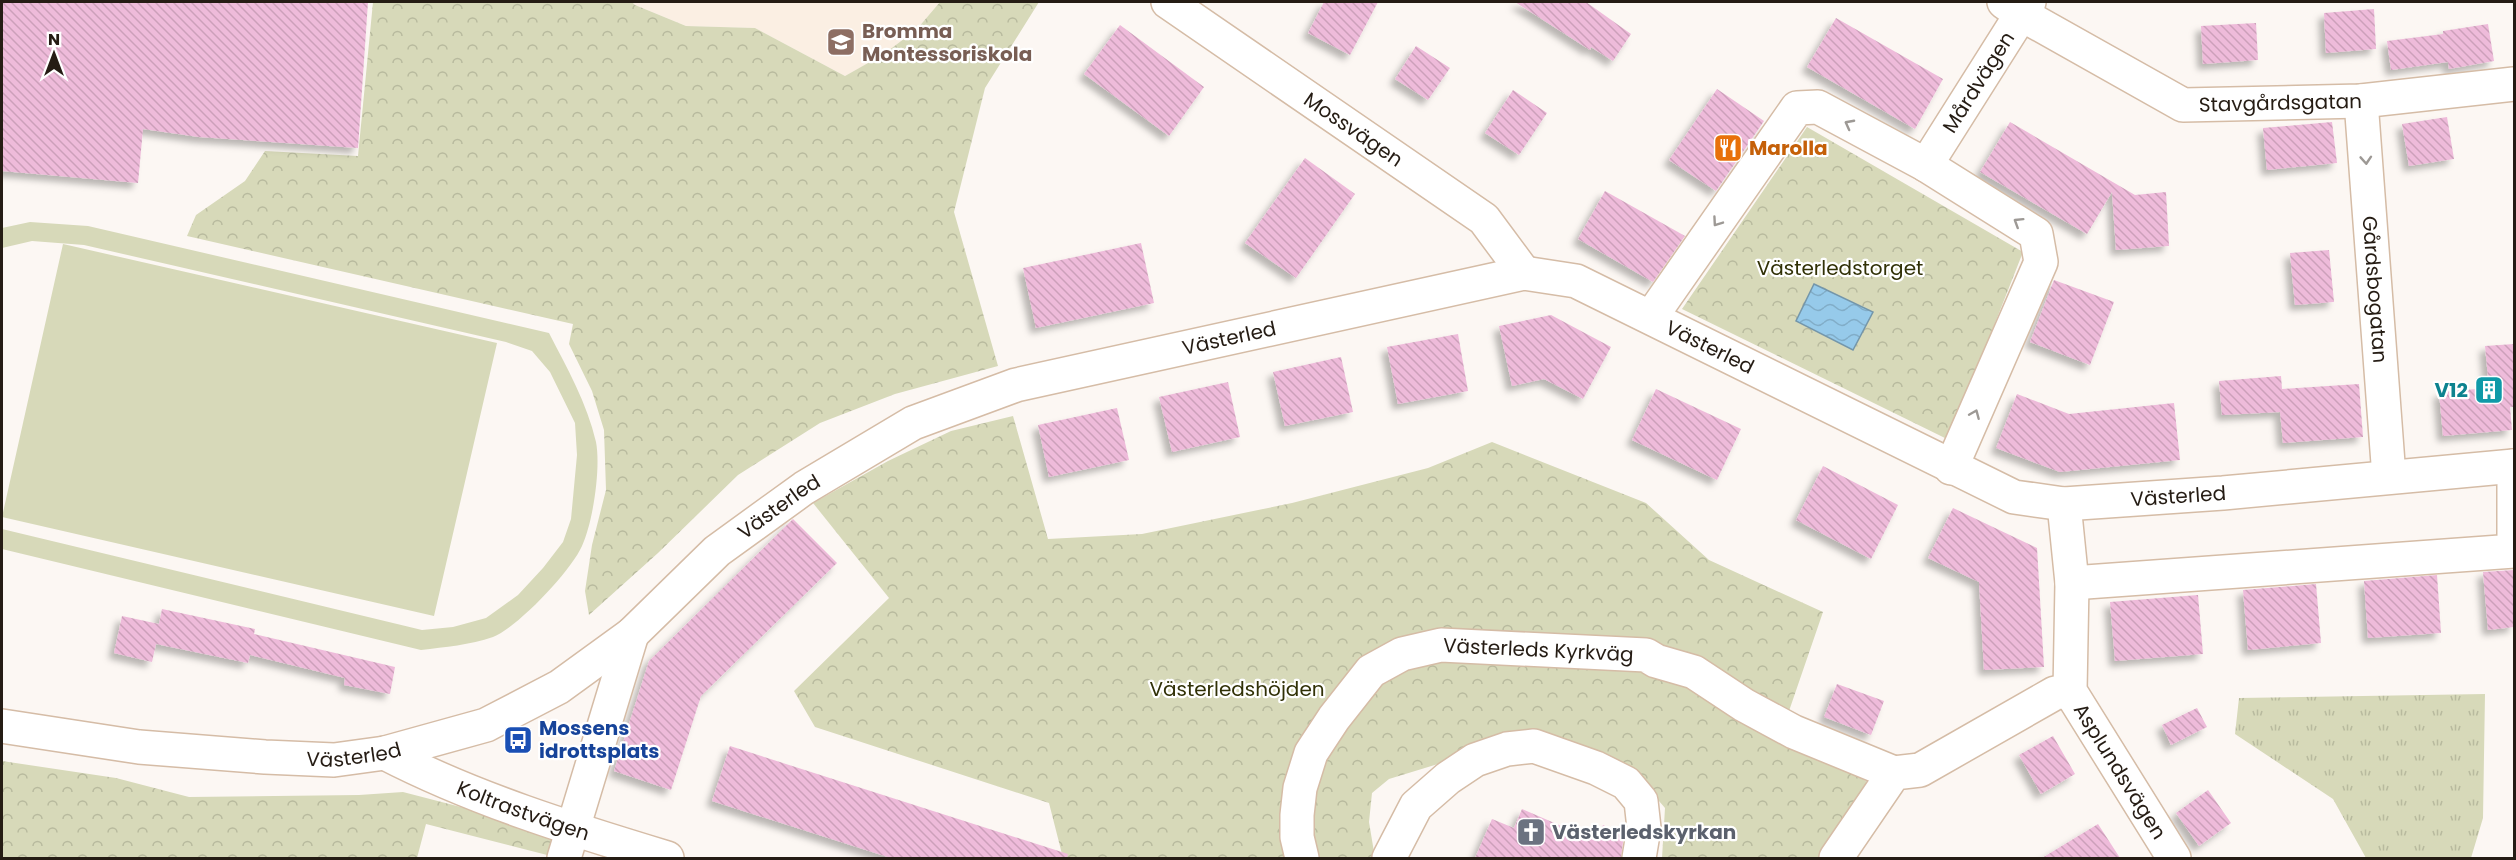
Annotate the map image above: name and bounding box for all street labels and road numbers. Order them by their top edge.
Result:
street label: Mårdvägen [1936,26,2021,138]
street label: Mossvägen [1298,85,1409,173]
street label: Stavgårdsgatan [2199,87,2362,119]
street label: Gårdsbogatan [2356,215,2394,364]
street label: Västerled [1661,313,1759,381]
street label: Västerled [1179,314,1279,362]
street label: Västerled [732,467,826,546]
street label: Västerled [2130,479,2227,513]
street label: Västerleds Kyrkväg [1442,631,1634,668]
street label: Asplundsvägen [2067,698,2173,845]
street label: Västerled [306,735,404,774]
street label: Koltrastvägen [453,774,593,847]

